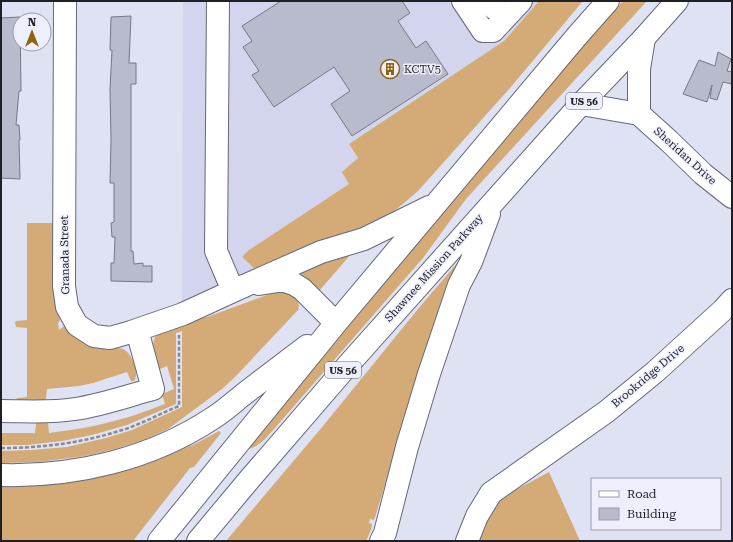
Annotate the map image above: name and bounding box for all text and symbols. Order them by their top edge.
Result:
north arrow [12,12,52,52]
text: N [28,16,37,29]
building icon: KCTV5 [379,58,401,80]
place label: KCTV5 [404,63,441,76]
road number: US 56 [566,93,602,109]
street label: Sheridan Drive [651,125,719,187]
street label: Shawnee Mission Parkway [382,211,486,325]
street label: Granada Street [58,215,72,295]
street label: Brookridge Drive [609,342,687,410]
road number: US 56 [325,362,361,378]
legend [591,478,721,530]
text: Road [627,487,657,501]
text: Building [627,507,676,521]

